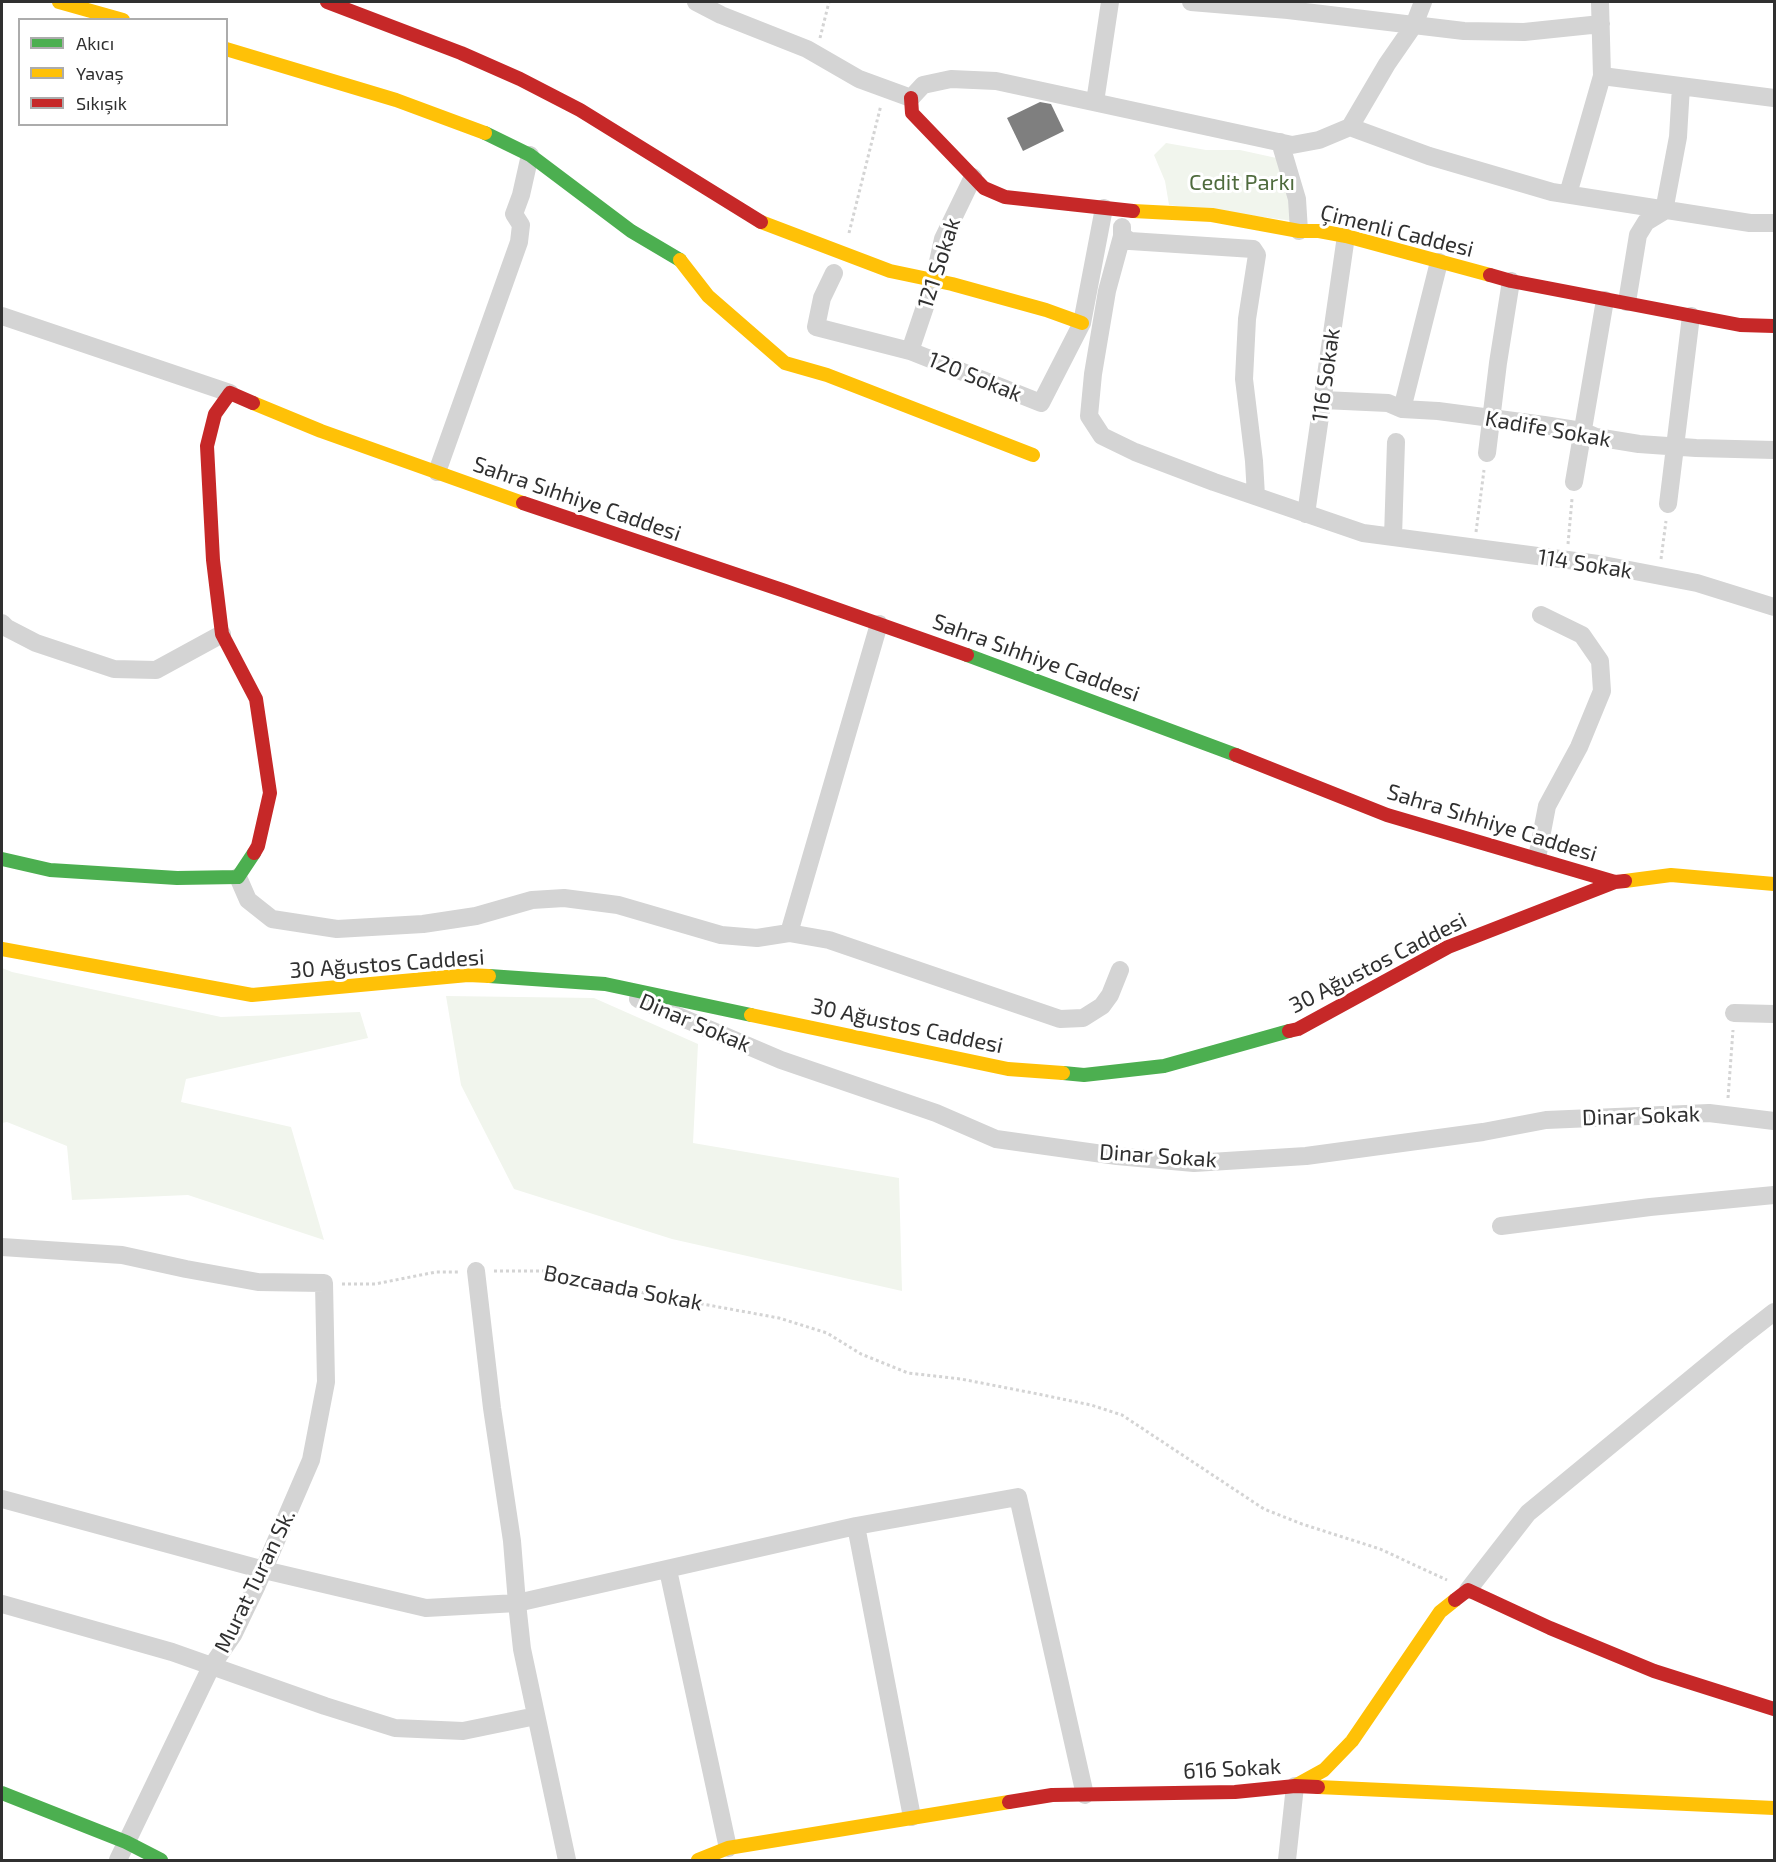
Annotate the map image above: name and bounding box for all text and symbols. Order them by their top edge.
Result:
legend [18,18,228,126]
text: Akıcı [76,32,114,54]
text: Yavaş [76,62,124,84]
text: Sıkışık [76,92,127,114]
park label: Cedit Parkı [1189,170,1295,196]
street label: Çimenli Caddesi [1318,199,1476,263]
street label: 121 Sokak [912,214,966,312]
street label: 116 Sokak [1306,326,1346,424]
street label: 120 Sokak [924,346,1026,408]
street label: Kadife Sokak [1483,405,1613,453]
street label: Sahra Sıhhiye Caddesi [469,451,685,547]
street label: 114 Sokak [1536,544,1634,584]
street label: Sahra Sıhhiye Caddesi [929,608,1143,708]
street label: Sahra Sıhhiye Caddesi [1384,778,1600,868]
street label: 30 Ağustos Caddesi [1285,907,1471,1019]
street label: 30 Ağustos Caddesi [289,944,485,984]
street label: Dinar Sokak [636,988,754,1058]
street label: 30 Ağustos Caddesi [809,993,1005,1059]
street label: Dinar Sokak [1582,1101,1700,1131]
street label: Dinar Sokak [1098,1139,1218,1173]
street label: Bozcaada Sokak [541,1260,705,1316]
street label: Murat Turan Sk. [209,1505,301,1657]
street label: 616 Sokak [1182,1753,1282,1785]

